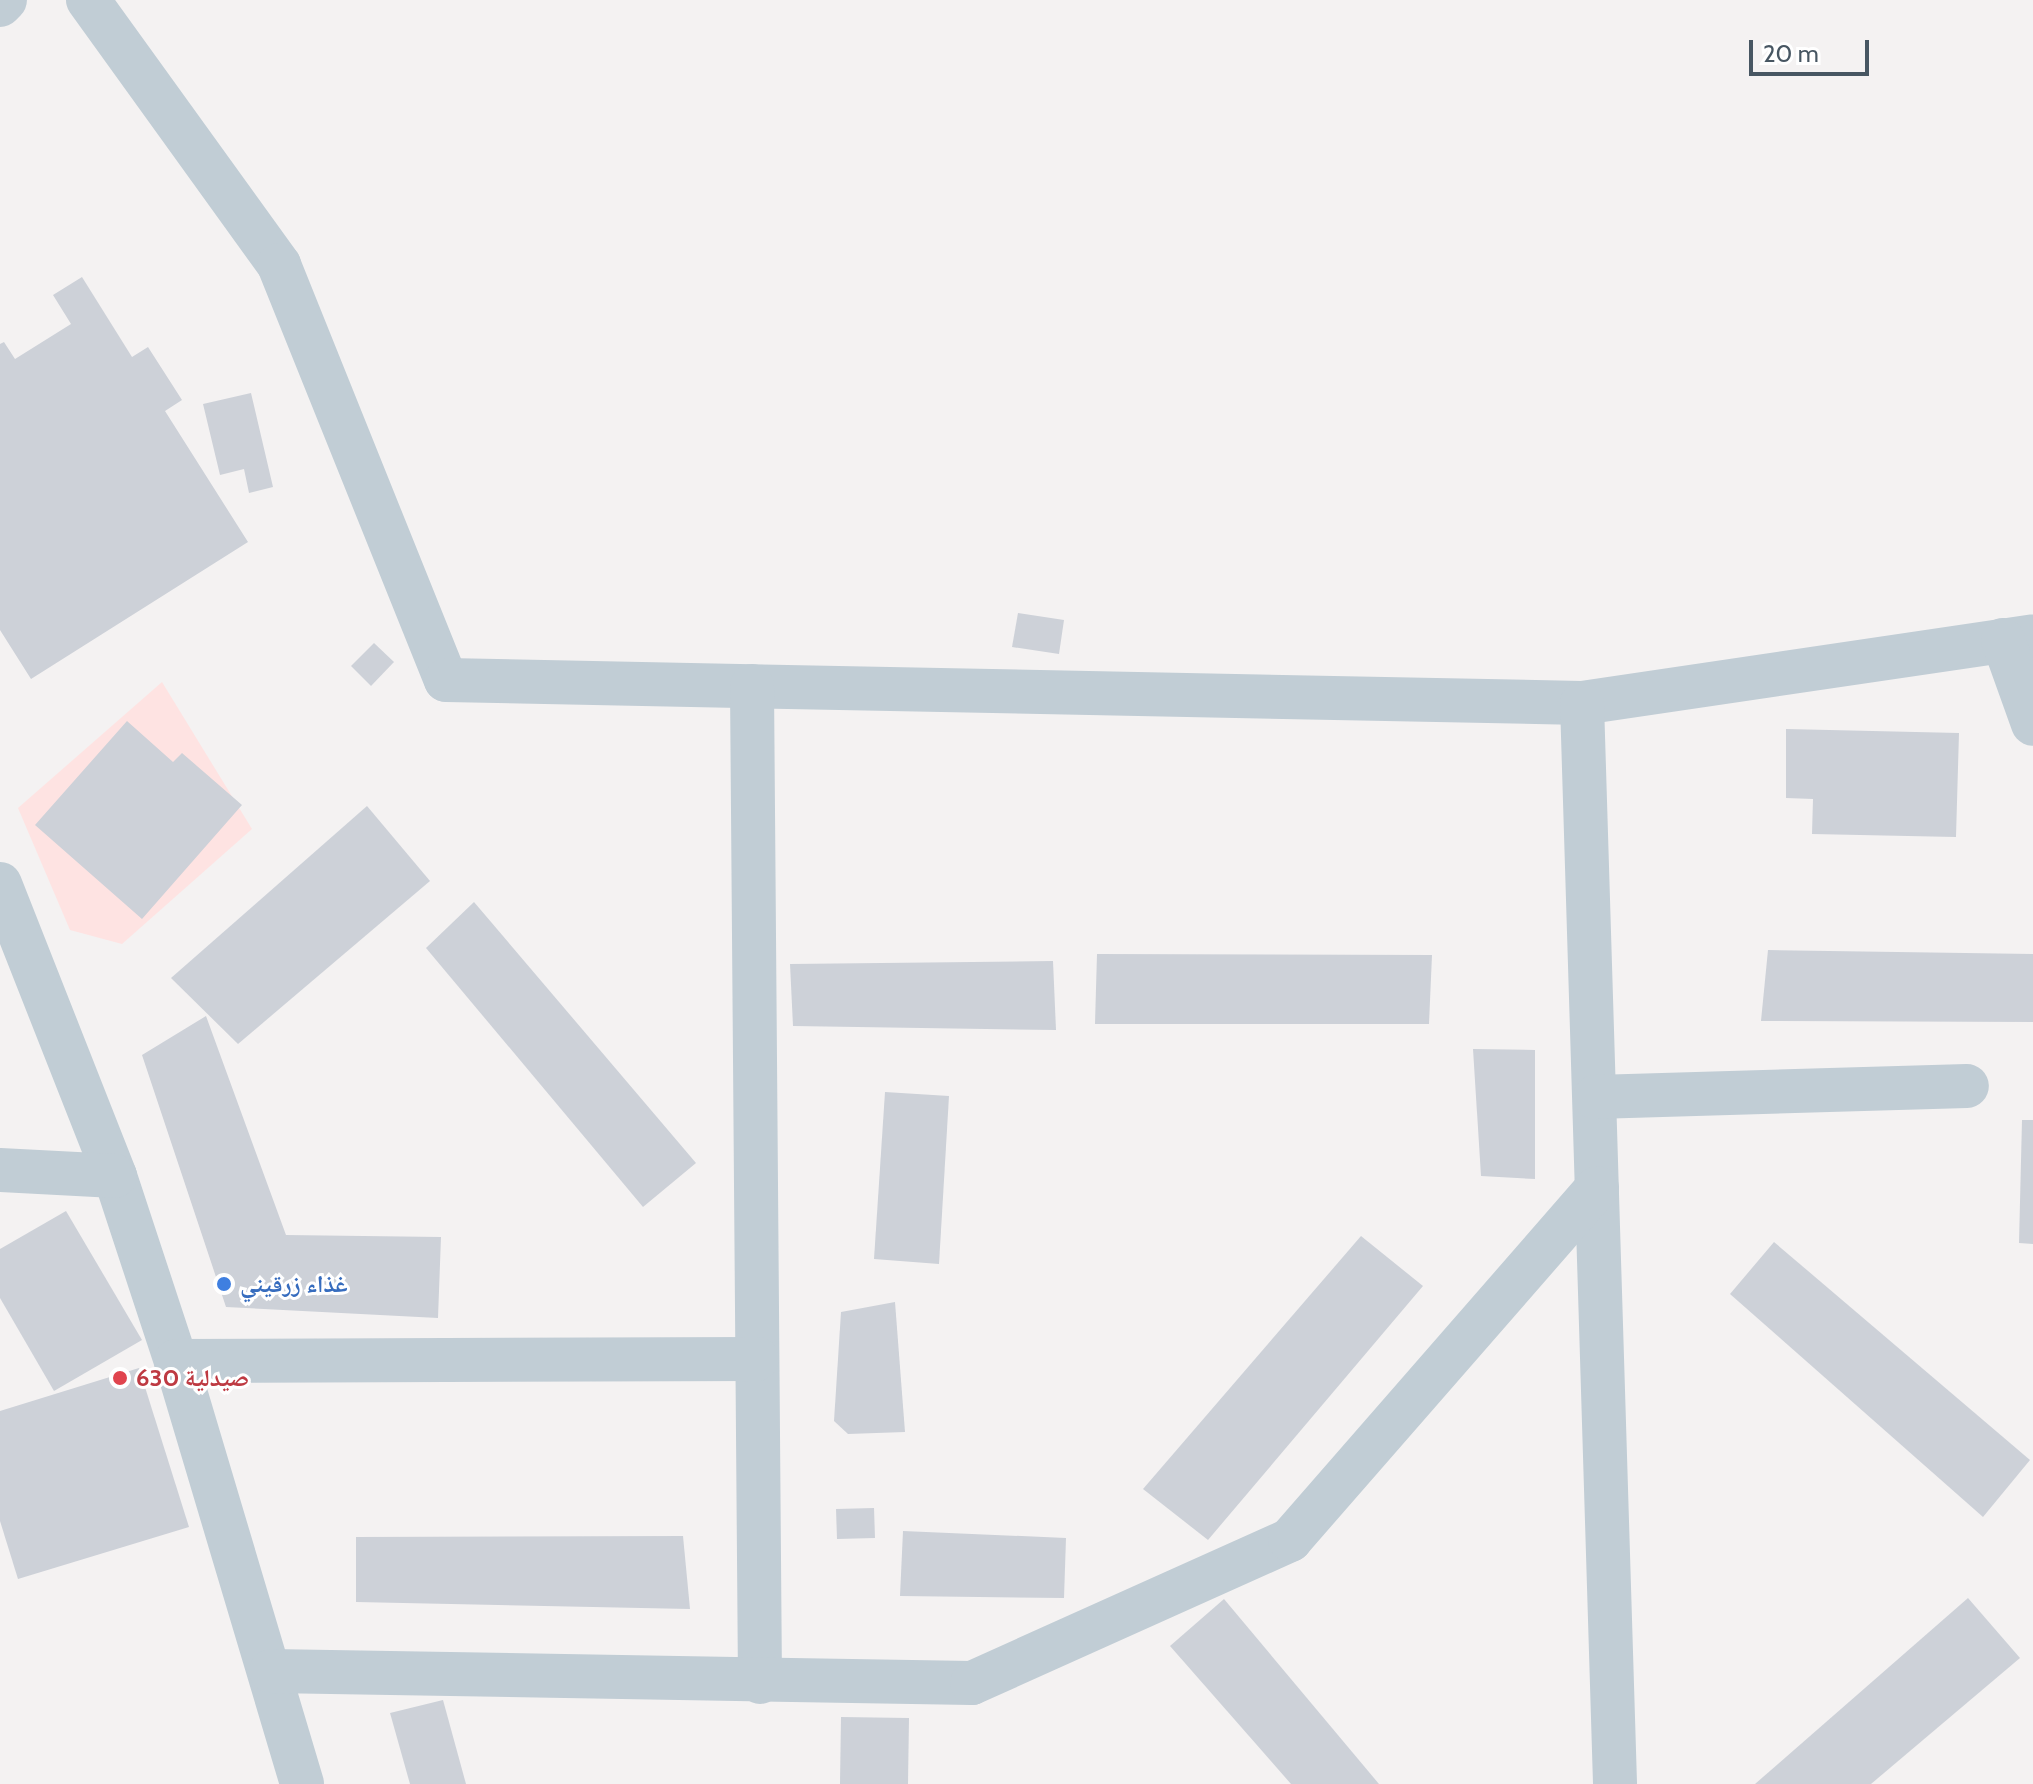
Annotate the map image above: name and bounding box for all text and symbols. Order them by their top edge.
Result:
scale bar [1753,24,1873,74]
text: 20 m [1763,39,1819,68]
place label: غذاء زرقيني [240,1270,348,1298]
marker: غذاء زرقيني [215,1275,233,1293]
place label: صيدلية 630 [136,1364,249,1392]
marker: صيدلية 630 [111,1369,129,1387]

